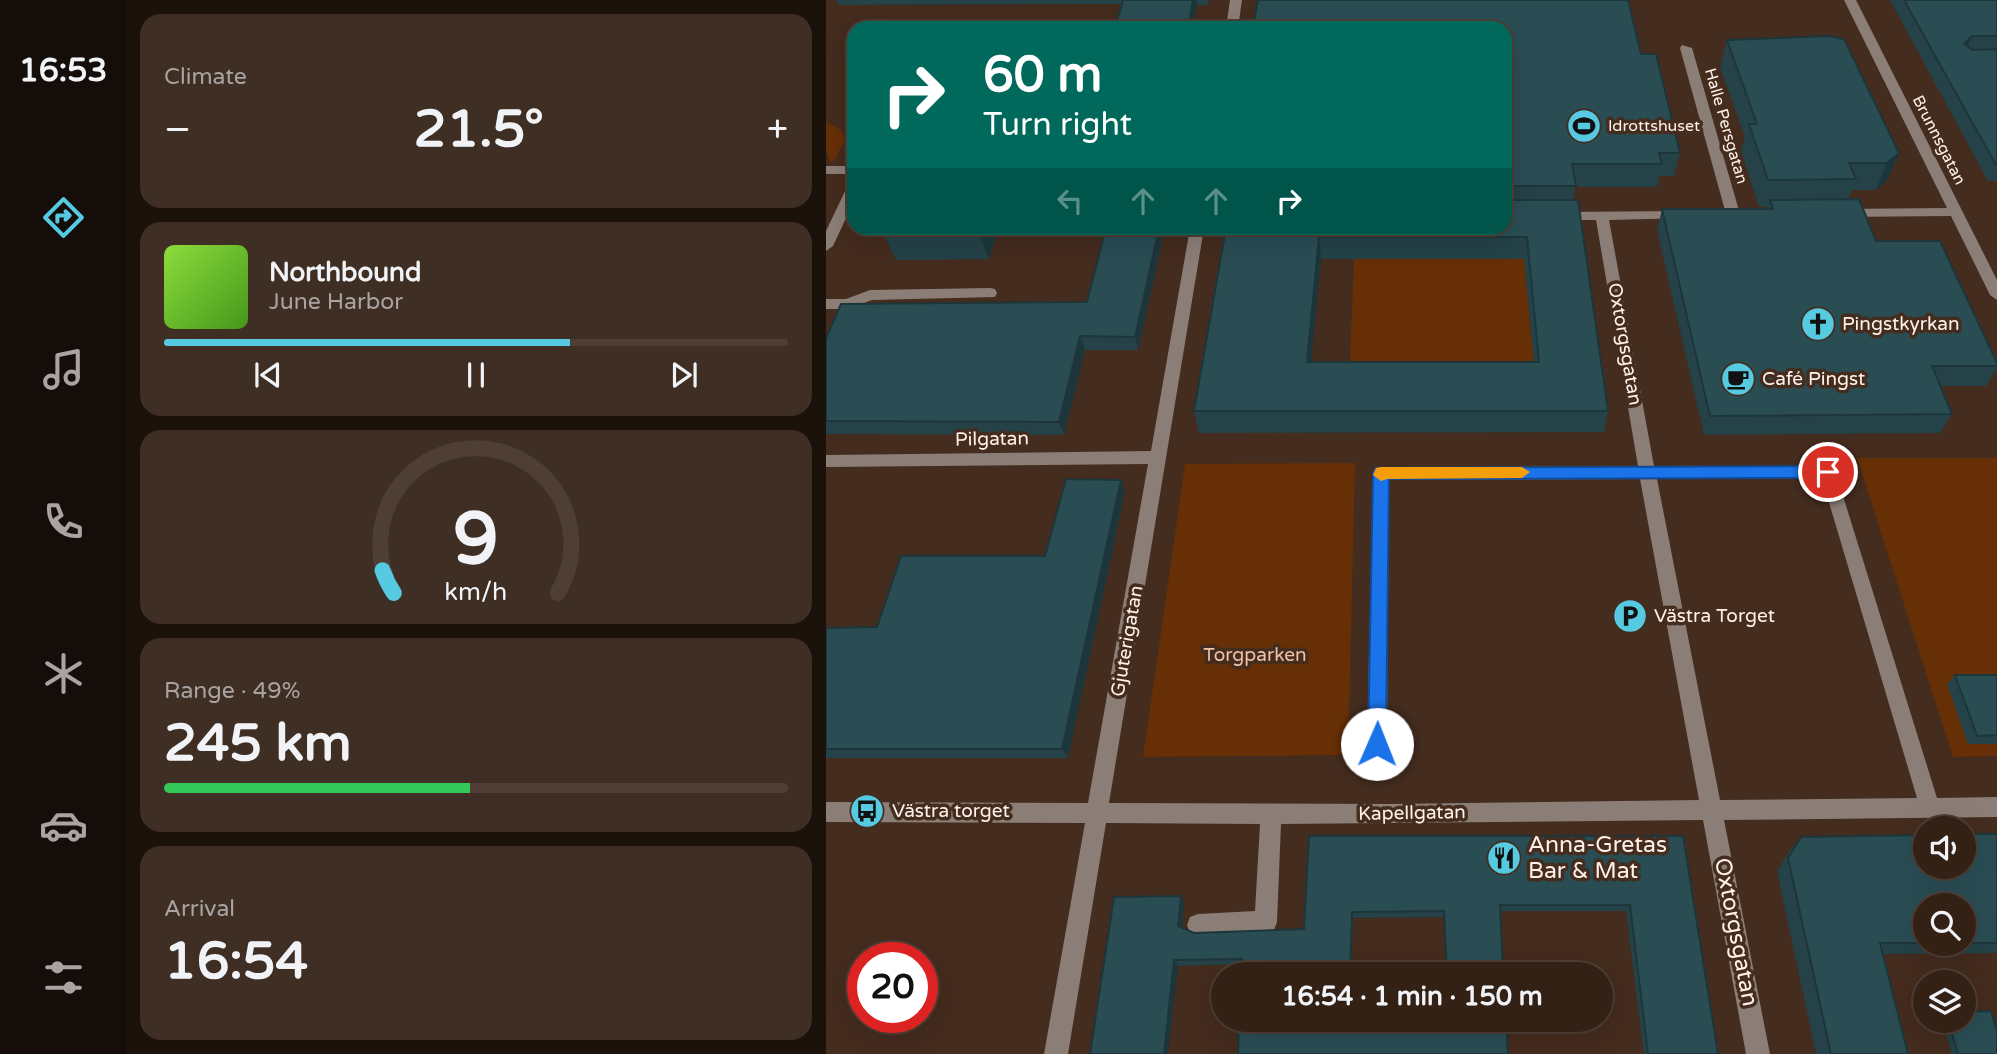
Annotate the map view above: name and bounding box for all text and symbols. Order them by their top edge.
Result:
text: 60 m [983,46,1102,105]
icon: right [868,49,959,140]
text: 16:53 [19,52,107,90]
text: Climate [164,63,247,91]
street label: Halle Persgatan [1700,66,1752,186]
street label: Brunnsgatan [1908,92,1970,188]
text: 21.5° [414,98,544,161]
text: Turn right [983,106,1132,144]
text: − [164,107,191,153]
text: + [767,107,788,153]
sports icon: Idrottshuset [1565,107,1603,145]
place label: Idrottshuset [1608,116,1700,136]
icon: left [1051,182,1089,220]
icon: ahead [1124,182,1162,220]
icon: ahead [1197,182,1235,220]
icon: right [1270,182,1308,220]
icon: directions [39,193,88,242]
text: Northbound [269,257,421,288]
street label: Oxtorgsgatan [1603,281,1647,407]
text: June Harbor [269,288,403,316]
church icon: Pingstkyrkan [1799,305,1837,343]
place label: Pingstkyrkan [1842,313,1959,335]
icon: music [39,345,88,394]
icon: previous [249,356,287,394]
icon: pause [457,356,495,394]
icon: next [665,356,703,394]
cafe icon: Café Pingst [1719,360,1757,398]
place label: Café Pingst [1762,368,1865,390]
street label: Pilgatan [955,427,1029,451]
pin [1798,442,1858,502]
icon: arrive [1809,453,1847,491]
text: 9 [453,496,499,584]
icon: phone [39,497,88,546]
text: km/h [445,577,507,607]
street label: Gjuterigatan [1106,584,1148,698]
parking icon: Västra Torget [1611,597,1649,635]
place label: Västra Torget [1654,605,1775,627]
park label: Torgparken [1203,644,1307,666]
icon: climate [39,649,88,698]
text: Range · 49% [164,677,300,705]
position arrow [1340,707,1414,781]
text: 245 km [164,712,352,775]
bus stop icon: Västra torget [848,792,886,830]
place label: Västra torget [892,800,1010,822]
icon: car [39,801,88,850]
street label: Kapellgatan [1358,801,1466,825]
map controls [1913,816,1976,1033]
button: sound [1913,816,1976,879]
place label: Anna-Gretas Bar & Mat [1528,831,1667,885]
restaurant icon: Anna-Gretas Bar & Mat [1485,839,1523,877]
street label: Oxtorgsgatan [1708,856,1764,1008]
button: search [1913,893,1976,956]
text: Arrival [164,895,235,923]
text: 16:54 [164,930,308,993]
speed limit sign: 20 [847,942,938,1033]
icon: filters [39,953,88,1002]
button: layers [1913,970,1976,1033]
text: 16:54 · 1 min · 150 m [1281,981,1543,1012]

